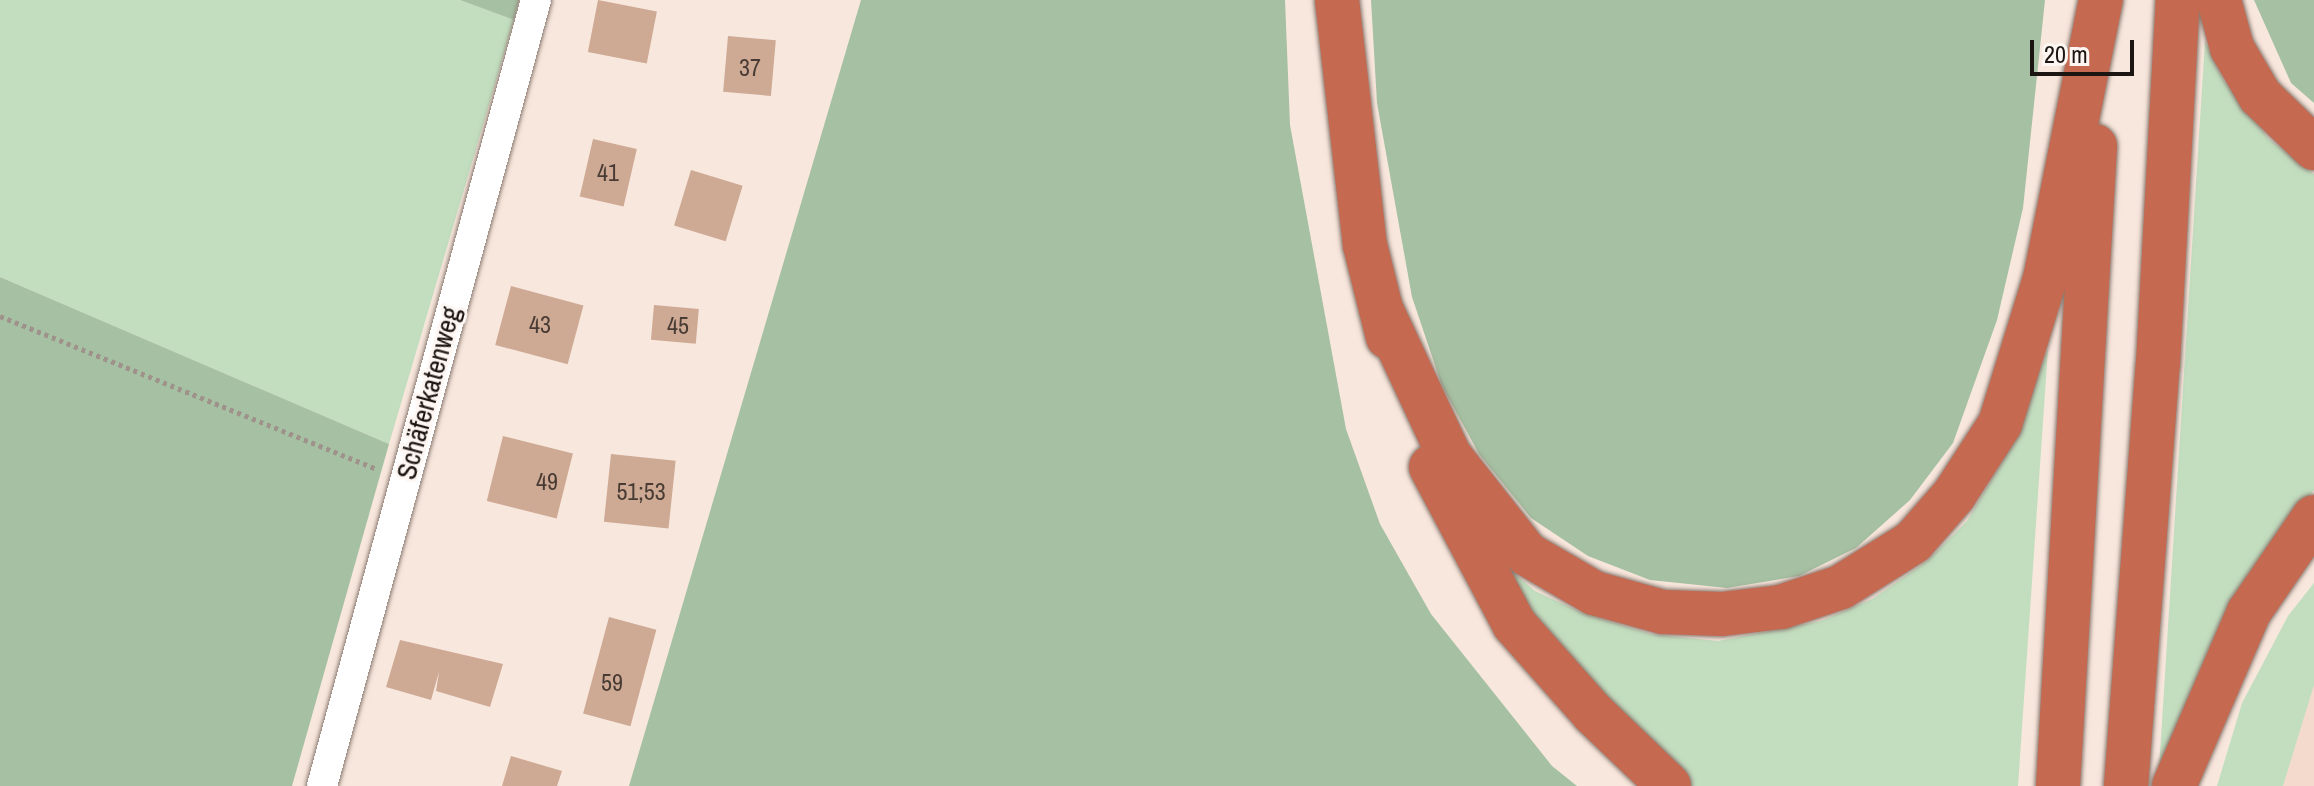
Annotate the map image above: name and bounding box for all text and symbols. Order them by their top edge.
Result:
scale bar [2034,24,2138,74]
text: 20 m [2044,38,2088,70]
house number: 37 [739,54,761,82]
house number: 41 [597,159,619,187]
street label: Schäferkatenweg [389,303,467,483]
house number: 43 [529,311,551,339]
house number: 45 [667,312,689,340]
house number: 49 [536,468,558,496]
house number: 51;53 [616,478,666,506]
house number: 59 [601,669,623,697]

